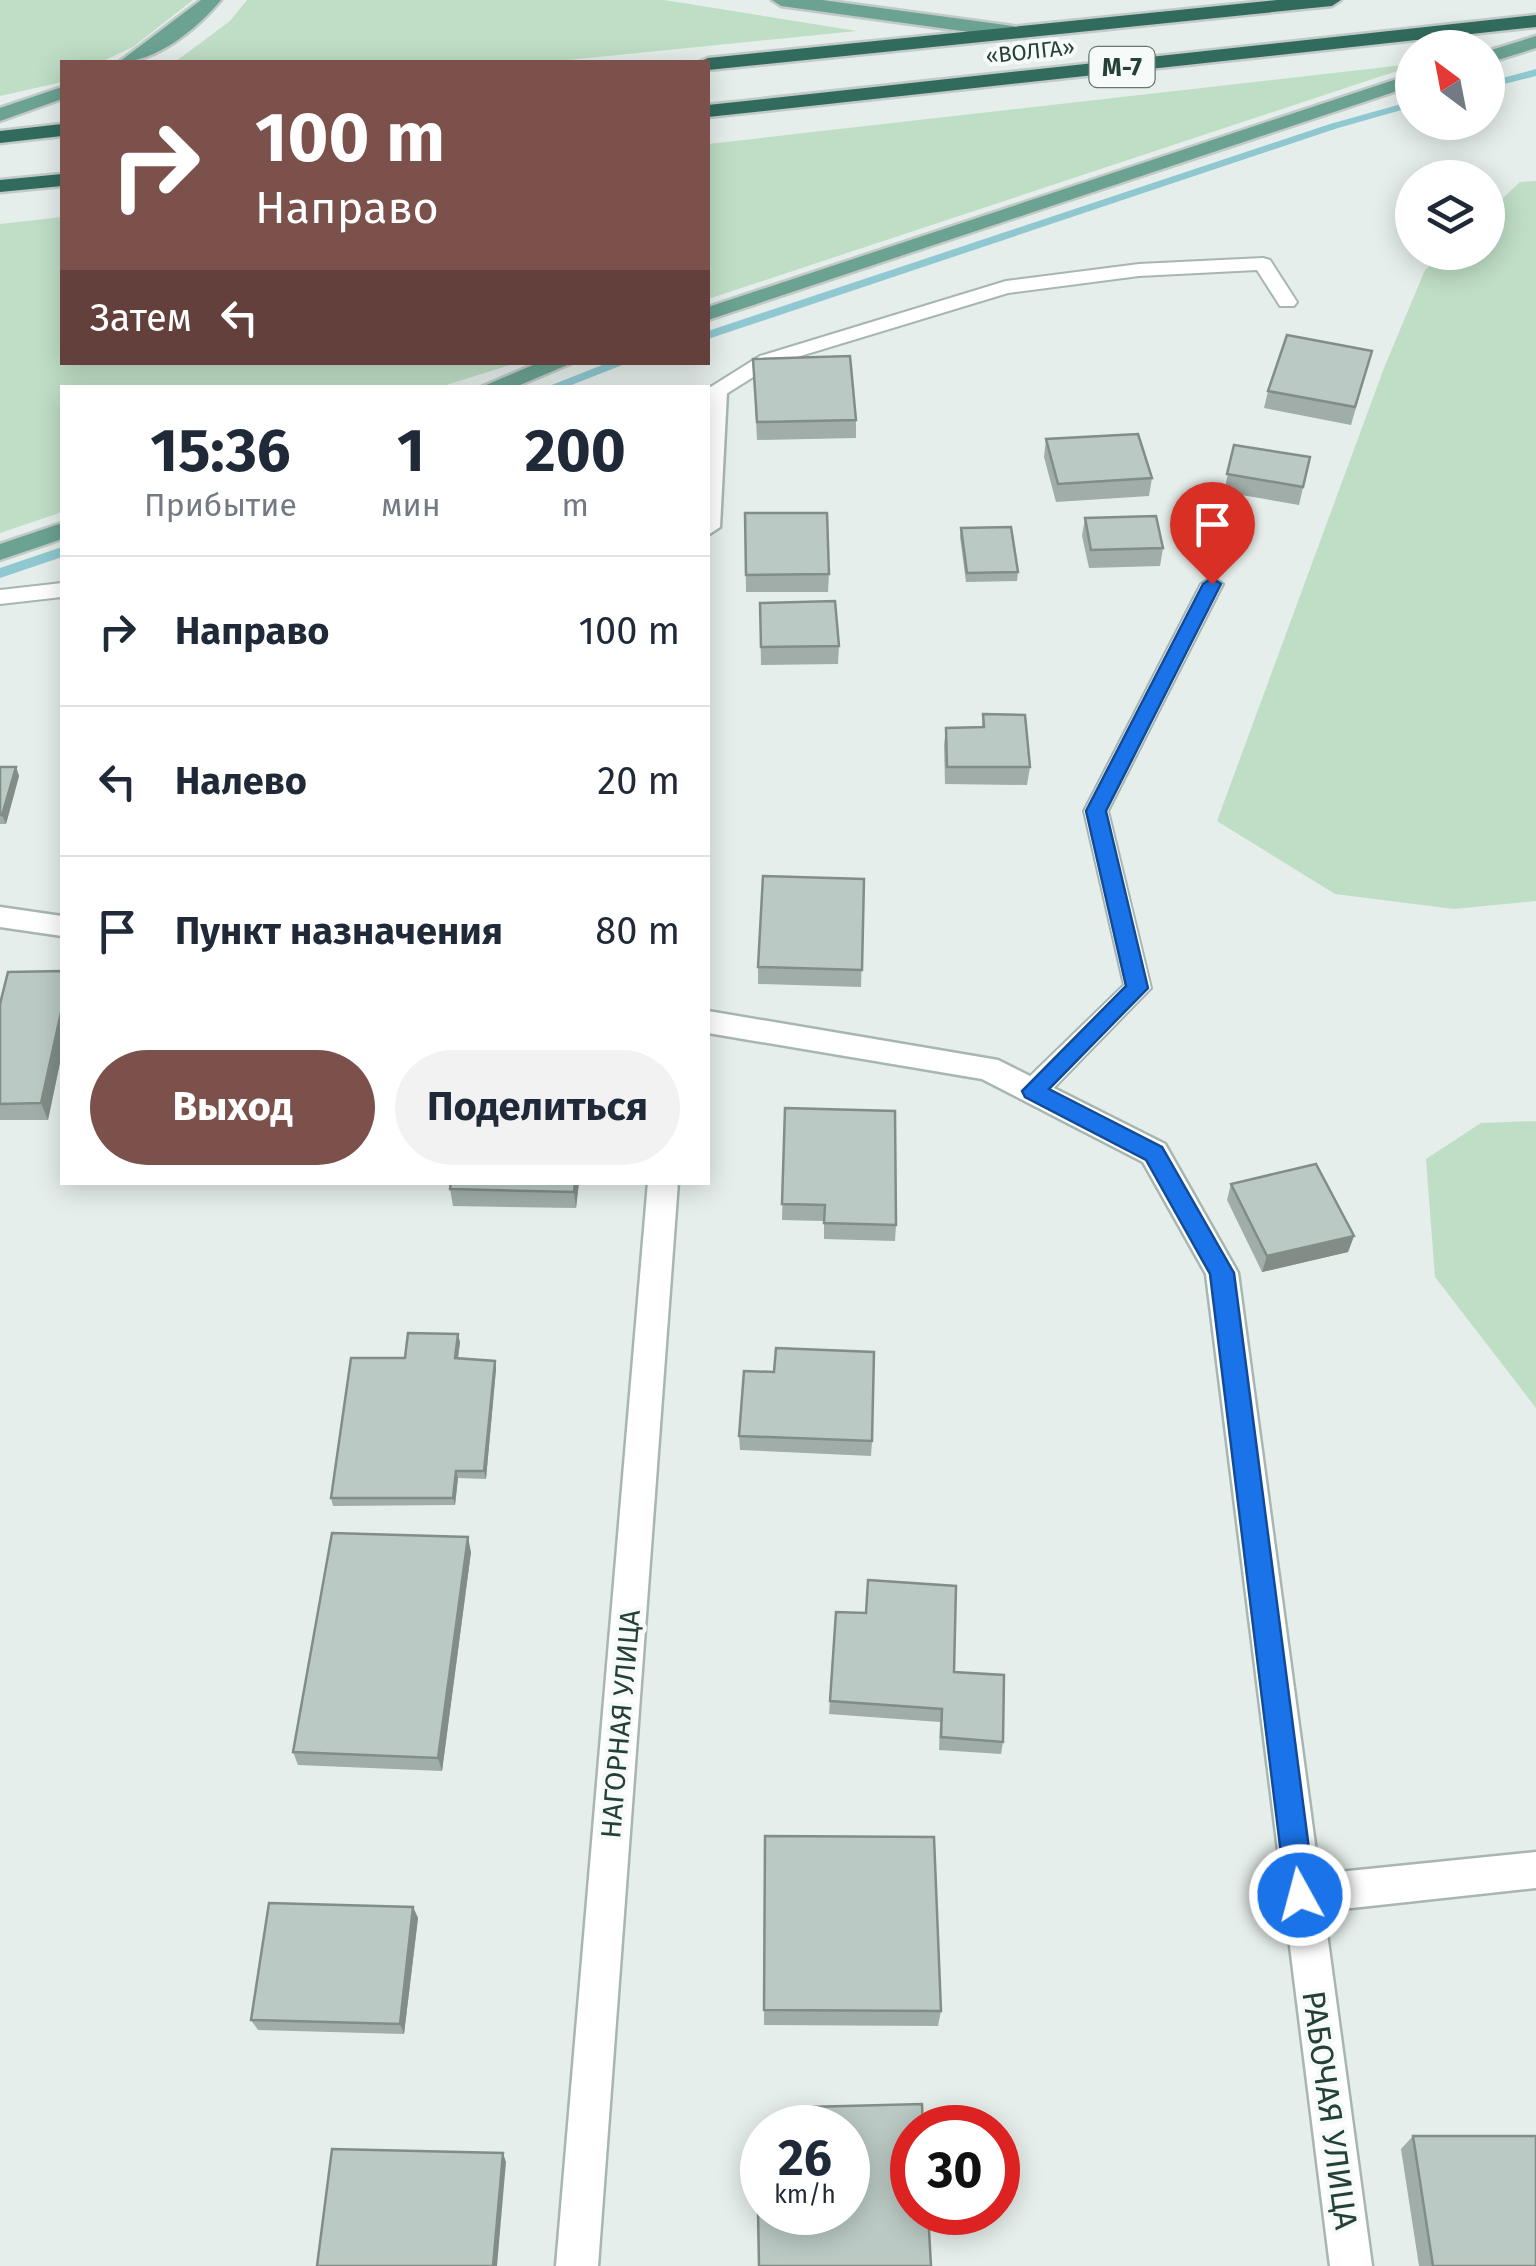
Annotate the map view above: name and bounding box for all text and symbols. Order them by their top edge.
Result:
north arrow [1395,30,1505,140]
map controls [1395,30,1505,270]
street label: «ВОЛГА» [984,33,1076,70]
road number: М-7 [1090,47,1154,87]
text: 100 m [255,96,445,180]
icon: right [90,100,220,230]
button: layers [1395,160,1505,270]
text: Направо [255,181,439,235]
icon: left [212,290,267,345]
text: Затем [90,295,192,341]
text: 15:36 [150,415,291,487]
text: 1 [397,415,425,487]
text: 200 [525,415,626,487]
pin [1170,482,1255,585]
text: Прибытие [144,486,297,524]
text: мин [381,486,441,524]
text: m [562,486,589,524]
icon: arrive [1185,497,1240,552]
icon: right [90,604,145,659]
text: Направо [175,608,329,654]
text: 100 m [579,608,680,654]
icon: left [90,754,145,809]
text: Налево [175,758,307,804]
text: 20 m [597,758,680,804]
icon: arrive [90,904,145,959]
text: Пункт назначения [175,908,503,954]
text: 80 m [595,908,680,954]
button: Выход [90,1050,375,1165]
button: Поделиться [395,1050,680,1165]
street label: НАГОРНАЯ УЛИЦА [594,1608,647,1840]
position arrow [1248,1843,1352,1947]
street label: РАБОЧАЯ УЛИЦА [1294,1988,1366,2232]
speed limit sign: 30 [890,2105,1020,2235]
text: 26 [778,2128,832,2188]
text: km/h [774,2180,836,2210]

